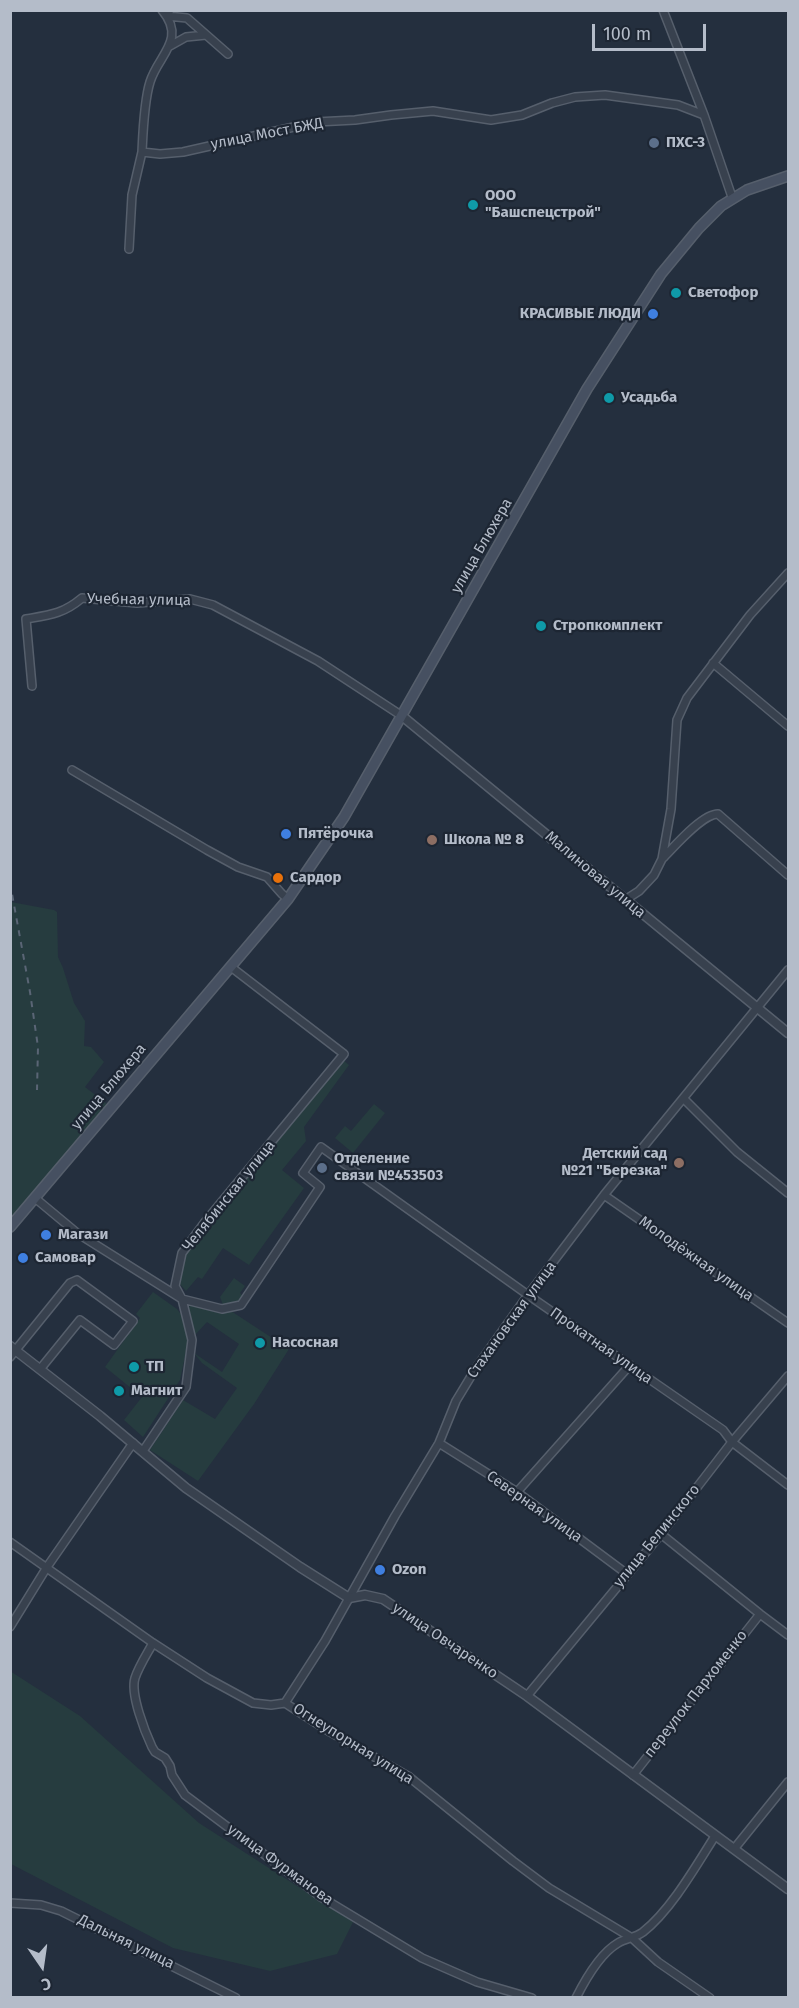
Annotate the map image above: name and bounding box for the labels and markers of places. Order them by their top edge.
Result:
place label: ПХС-3 [666,134,705,152]
marker: ПХС-3 [647,136,661,150]
place label: ООО "Башспецстрой" [485,187,601,222]
marker: ООО "Башспецстрой" [466,198,480,212]
place label: Светофор [688,284,758,302]
marker: Светофор [669,286,683,300]
place label: КРАСИВЫЕ ЛЮДИ [520,305,641,323]
marker: КРАСИВЫЕ ЛЮДИ [646,307,660,321]
place label: Усадьба [621,389,677,407]
marker: Усадьба [602,391,616,405]
place label: Стропкомплект [553,617,662,635]
marker: Стропкомплект [534,619,548,633]
place label: Пятёрочка [298,825,373,843]
marker: Пятёрочка [279,827,293,841]
place label: Школа № 8 [444,831,524,849]
marker: Школа № 8 [425,833,439,847]
place label: Сардор [290,869,341,887]
marker: Сардор [271,871,285,885]
place label: Детский сад №21 "Березка" [561,1145,667,1180]
place label: Отделение связи №453503 [334,1150,443,1185]
marker: Детский сад №21 "Березка" [672,1156,686,1170]
marker: Отделение связи №453503 [315,1161,329,1175]
place label: Магази [58,1226,108,1244]
marker: Магази [39,1228,53,1242]
place label: Самовар [35,1249,96,1267]
marker: Самовар [16,1251,30,1265]
place label: Насосная [272,1334,338,1352]
marker: Насосная [253,1336,267,1350]
place label: ТП [146,1358,164,1376]
marker: ТП [127,1360,141,1374]
place label: Магнит [131,1382,182,1400]
marker: Магнит [112,1384,126,1398]
place label: Ozon [392,1561,426,1579]
marker: Ozon [373,1563,387,1577]

